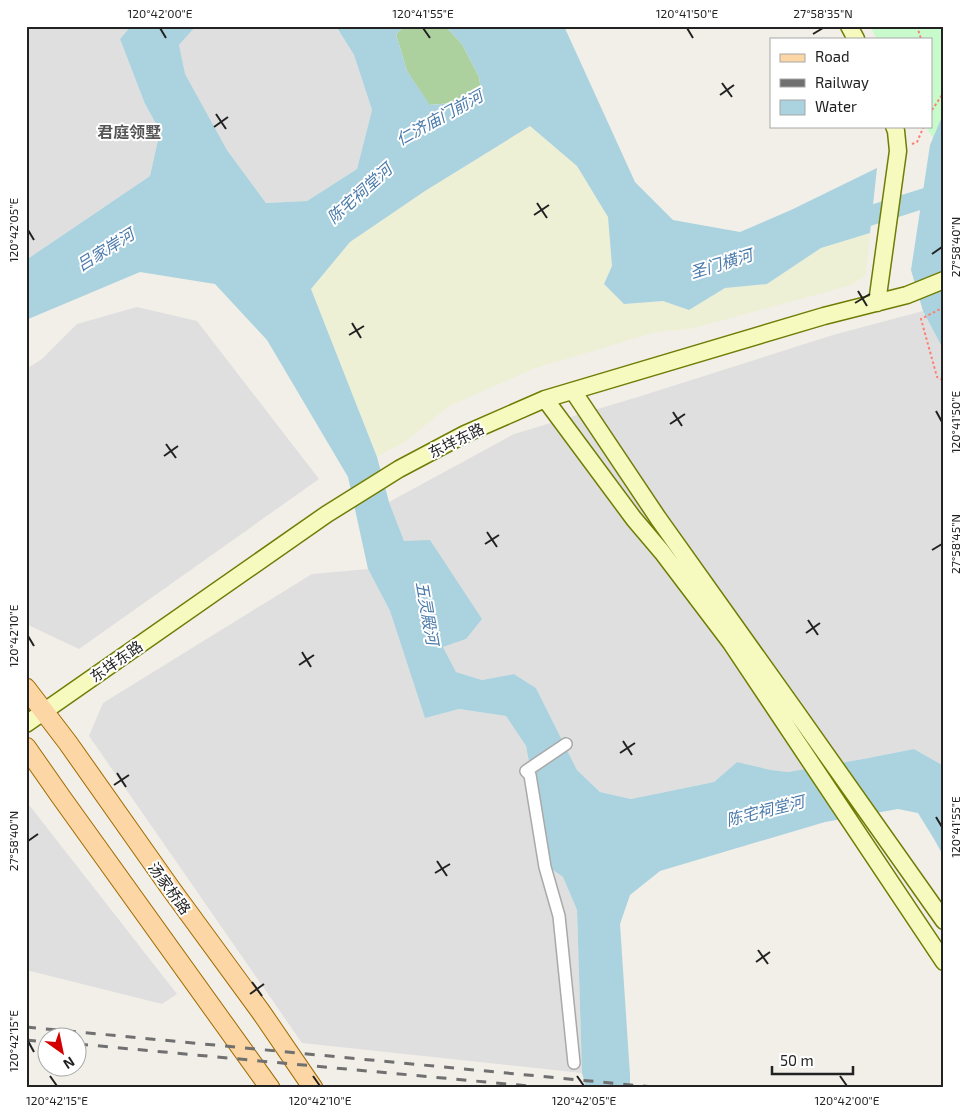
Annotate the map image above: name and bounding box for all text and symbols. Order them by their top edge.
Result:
text: 120°42'00"E [127,6,193,20]
text: 120°41'55"E [392,6,454,20]
text: 120°41'50"E [656,6,718,20]
text: 27°58'35"N [793,6,853,20]
legend [770,38,932,128]
text: Road [815,47,850,65]
text: Railway [815,73,869,91]
water label: 仁济庙门前河 [392,84,488,149]
text: Water [815,97,857,115]
district label: 君庭领墅 [97,122,161,141]
water label: 陈宅祠堂河 [323,157,397,227]
text: 120°42'05"E [6,198,20,262]
text: 27°58'40"N [948,217,962,277]
water label: 吕家岸河 [73,222,140,274]
water label: 圣门横河 [688,244,757,281]
text: 120°41'50"E [948,391,962,453]
street label: 东垟东路 [425,419,487,461]
text: 27°58'45"N [948,514,962,574]
water label: 五灵殿河 [413,580,443,649]
text: 120°42'10"E [6,604,20,667]
street label: 东垟东路 [86,636,146,686]
water label: 陈宅祠堂河 [724,790,809,829]
text: 120°41'55"E [948,796,962,858]
text: 27°58'40"N [6,811,20,871]
street label: 汤家桥路 [145,858,195,918]
text: 120°42'15"E [6,1010,20,1072]
north arrow [38,1026,88,1076]
scale bar [772,1044,854,1076]
text: 50 m [780,1051,814,1069]
text: N [60,1053,78,1073]
text: 120°42'15"E [26,1093,88,1107]
text: 120°42'10"E [289,1093,352,1107]
text: 120°42'05"E [552,1093,616,1107]
text: 120°42'00"E [814,1093,880,1107]

